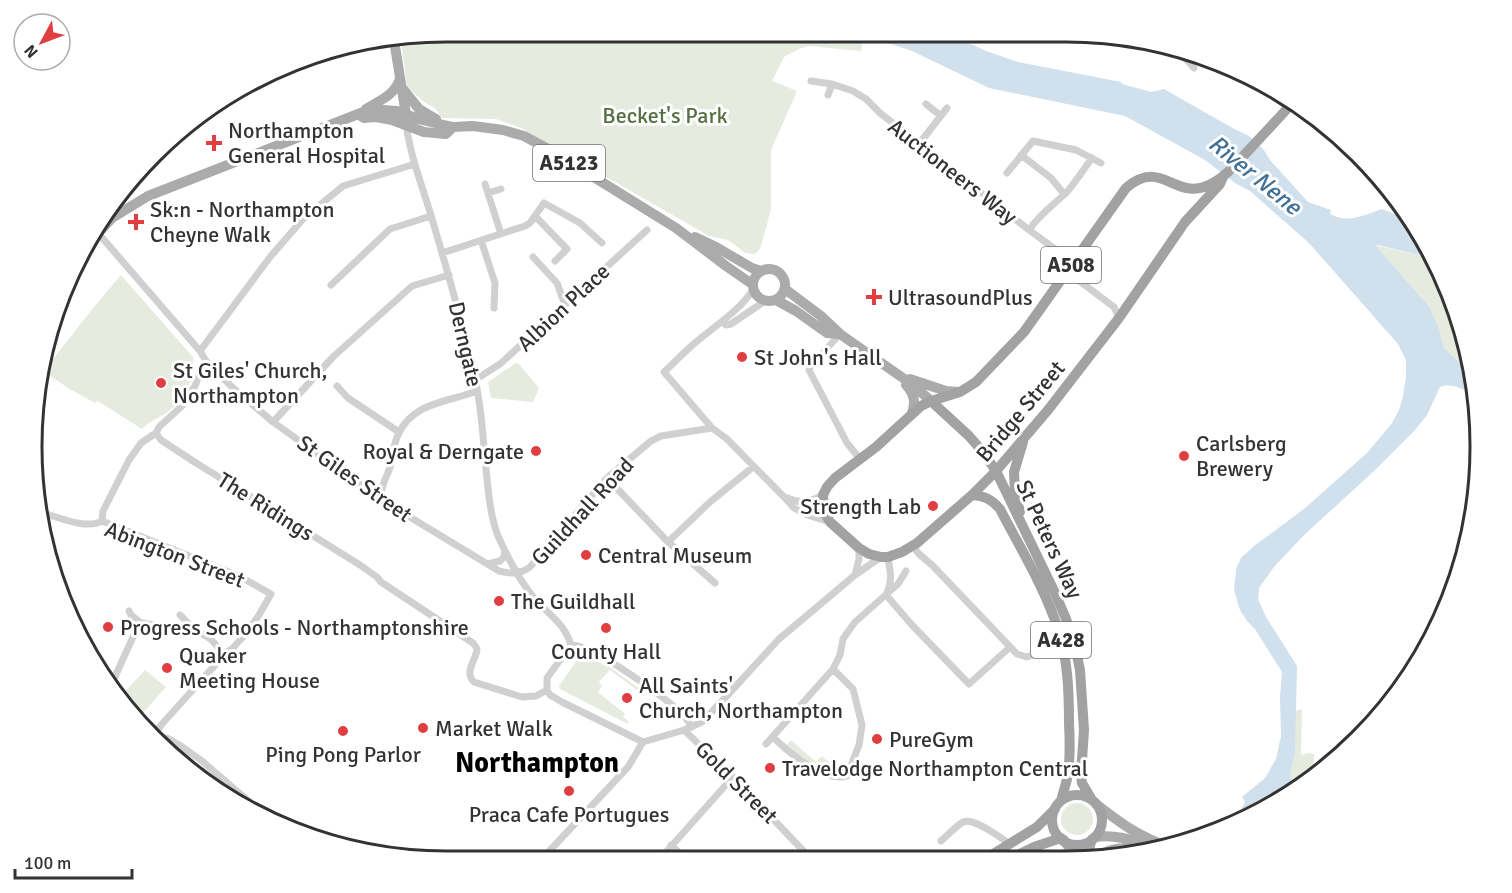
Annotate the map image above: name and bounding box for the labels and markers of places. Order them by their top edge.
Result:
place label: Northampton General Hospital [228,117,385,169]
marker: Northampton General Hospital [205,134,223,152]
place label: Sk:n - Northampton Cheyne Walk [150,196,334,248]
marker: Sk:n - Northampton Cheyne Walk [127,213,145,231]
place label: UltrasoundPlus [888,284,1033,311]
marker: UltrasoundPlus [865,288,883,306]
place label: St John's Hall [754,344,882,371]
marker: St John's Hall [735,350,749,364]
place label: St Giles' Church, Northampton [173,357,327,409]
marker: St Giles' Church, Northampton [154,376,168,390]
place label: Carlsberg Brewery [1196,430,1287,482]
place label: Royal & Derngate [363,438,524,465]
marker: Royal & Derngate [529,444,543,458]
marker: Carlsberg Brewery [1177,449,1191,463]
place label: Strength Lab [800,493,921,520]
marker: Strength Lab [926,499,940,513]
place label: Central Museum [598,542,752,569]
marker: Central Museum [579,548,593,562]
place label: The Guildhall [511,588,636,615]
marker: The Guildhall [492,594,506,608]
place label: Progress Schools - Northamptonshire [120,614,469,641]
marker: Progress Schools - Northamptonshire [101,620,115,634]
marker: County Hall [599,621,613,635]
place label: County Hall [551,638,661,665]
place label: Quaker Meeting House [179,642,320,694]
marker: Quaker Meeting House [160,661,174,675]
place label: All Saints' Church, Northampton [639,672,843,724]
marker: All Saints' Church, Northampton [620,691,634,705]
place label: Market Walk [435,715,553,742]
marker: Market Walk [416,721,430,735]
marker: Ping Pong Parlor [336,724,350,738]
place label: PureGym [889,726,974,753]
marker: PureGym [870,732,884,746]
place label: Ping Pong Parlor [265,741,421,768]
place label: Travelodge Northampton Central [782,755,1088,782]
marker: Travelodge Northampton Central [763,761,777,775]
marker: Praca Cafe Portugues [562,784,576,798]
place label: Praca Cafe Portugues [469,801,669,828]

